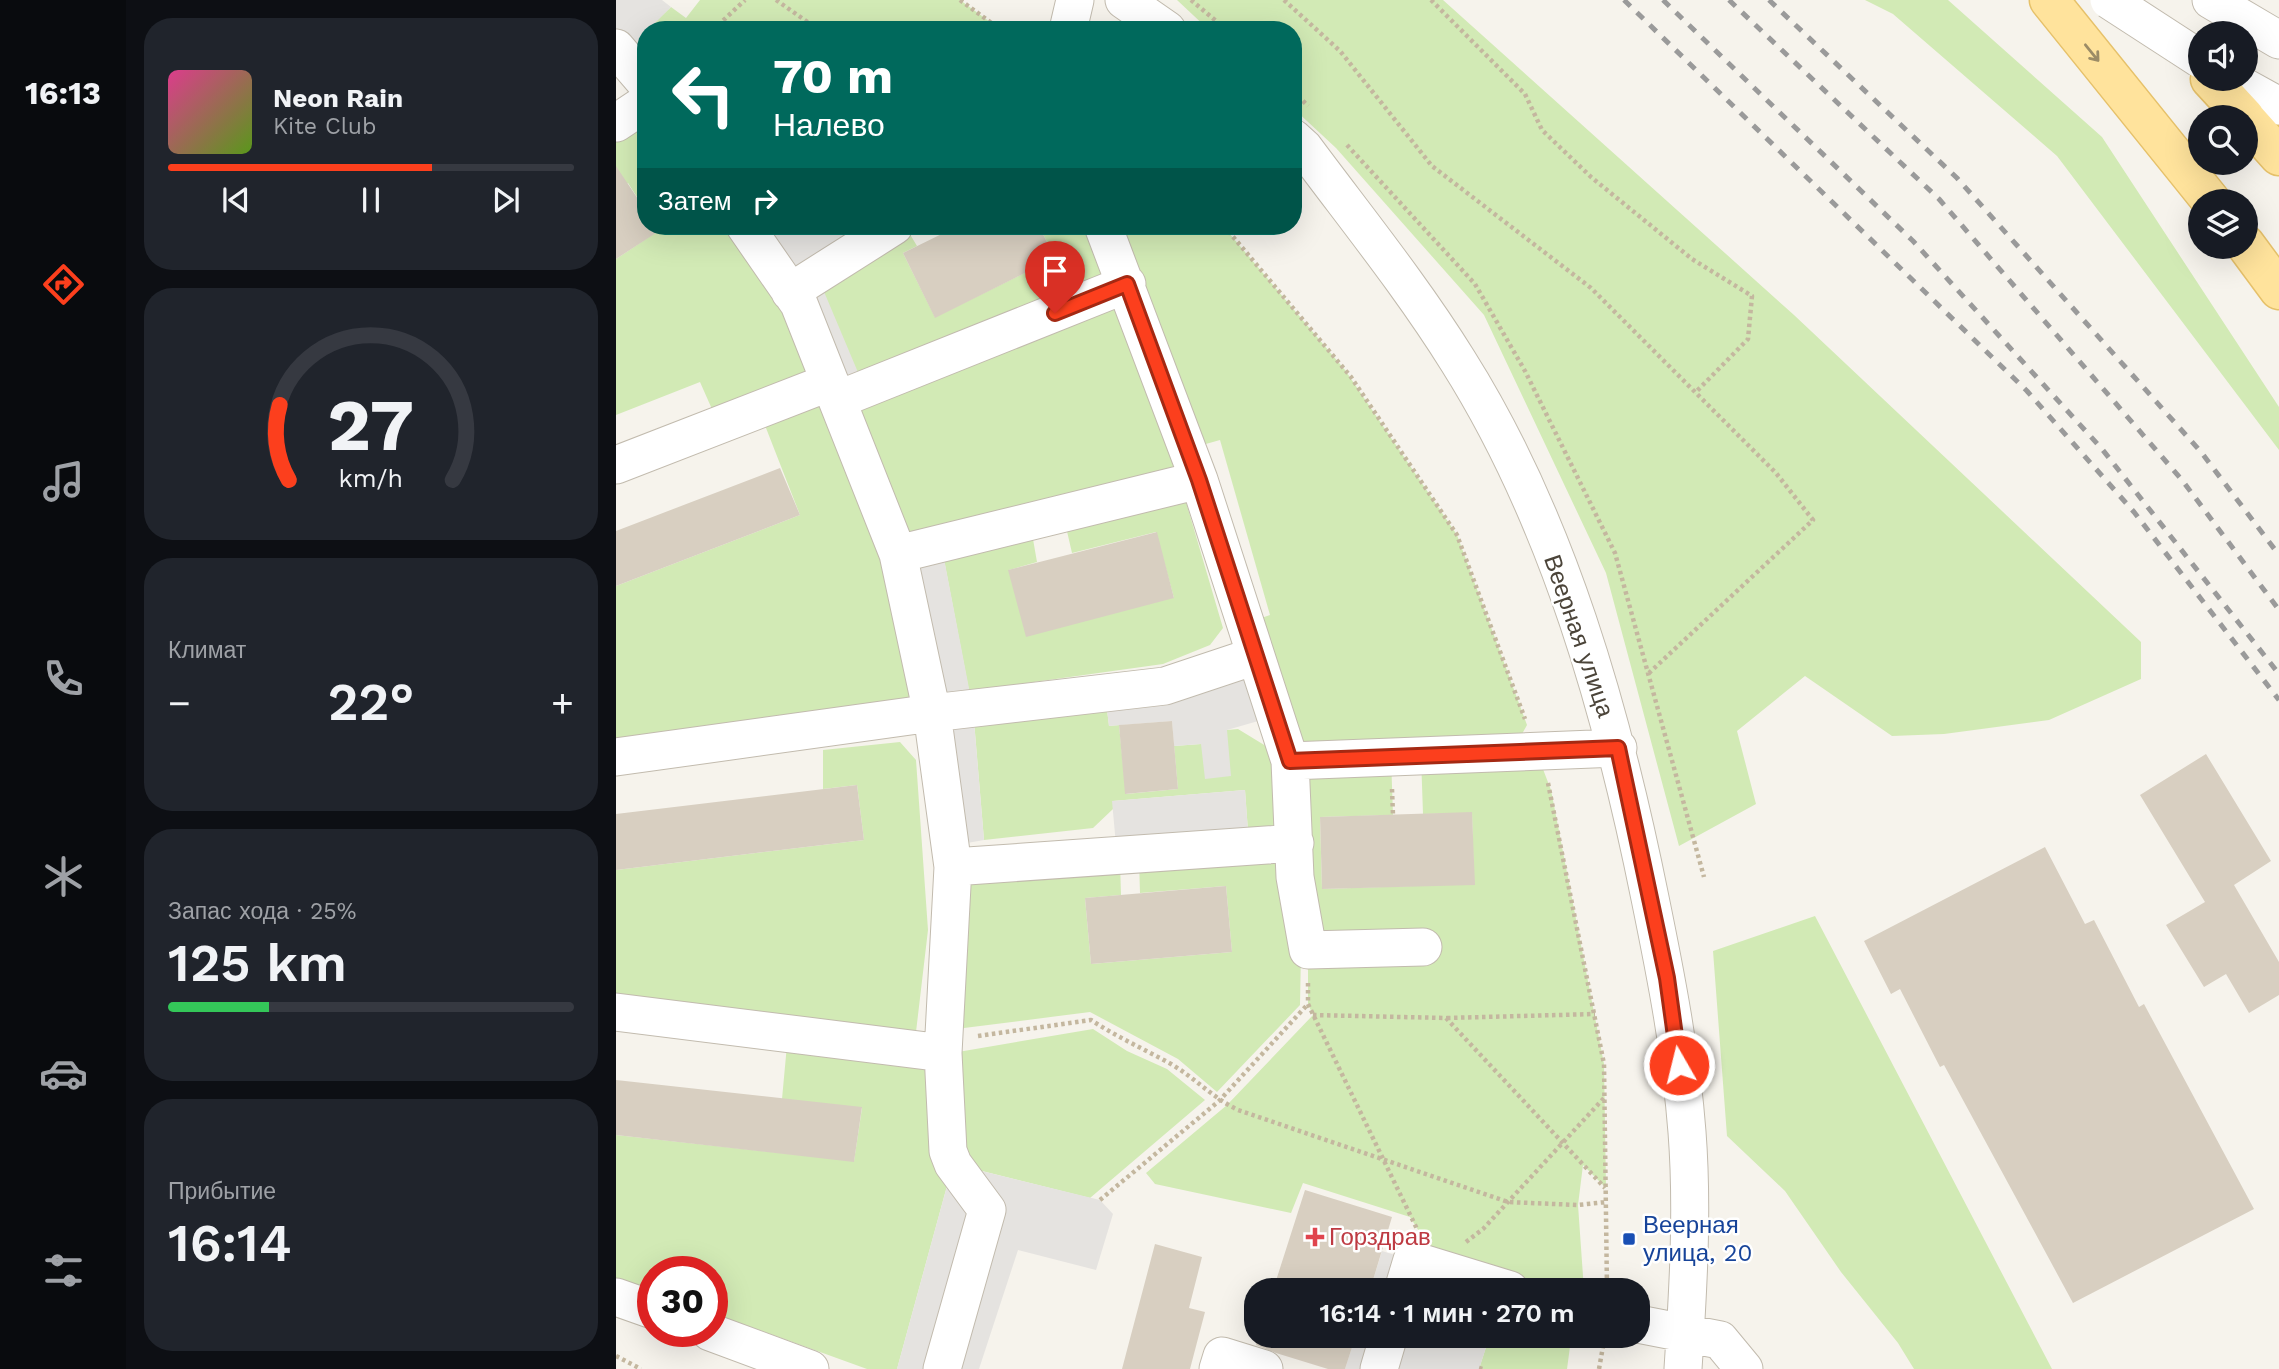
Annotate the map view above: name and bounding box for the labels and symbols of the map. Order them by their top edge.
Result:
one-way arrow [2084,44,2099,62]
pin [1025,241,1085,313]
street label: Веерная улица [1538,551,1620,721]
position arrow [1642,1028,1716,1102]
place label: Веерная улица, 20 [1643,1211,1752,1267]
place label: Горздрав [1329,1223,1431,1251]
marker: Горздрав [1307,1229,1323,1245]
marker: Веерная улица, 20 [1621,1231,1637,1247]
speed limit sign: 30 [637,1256,728,1347]

